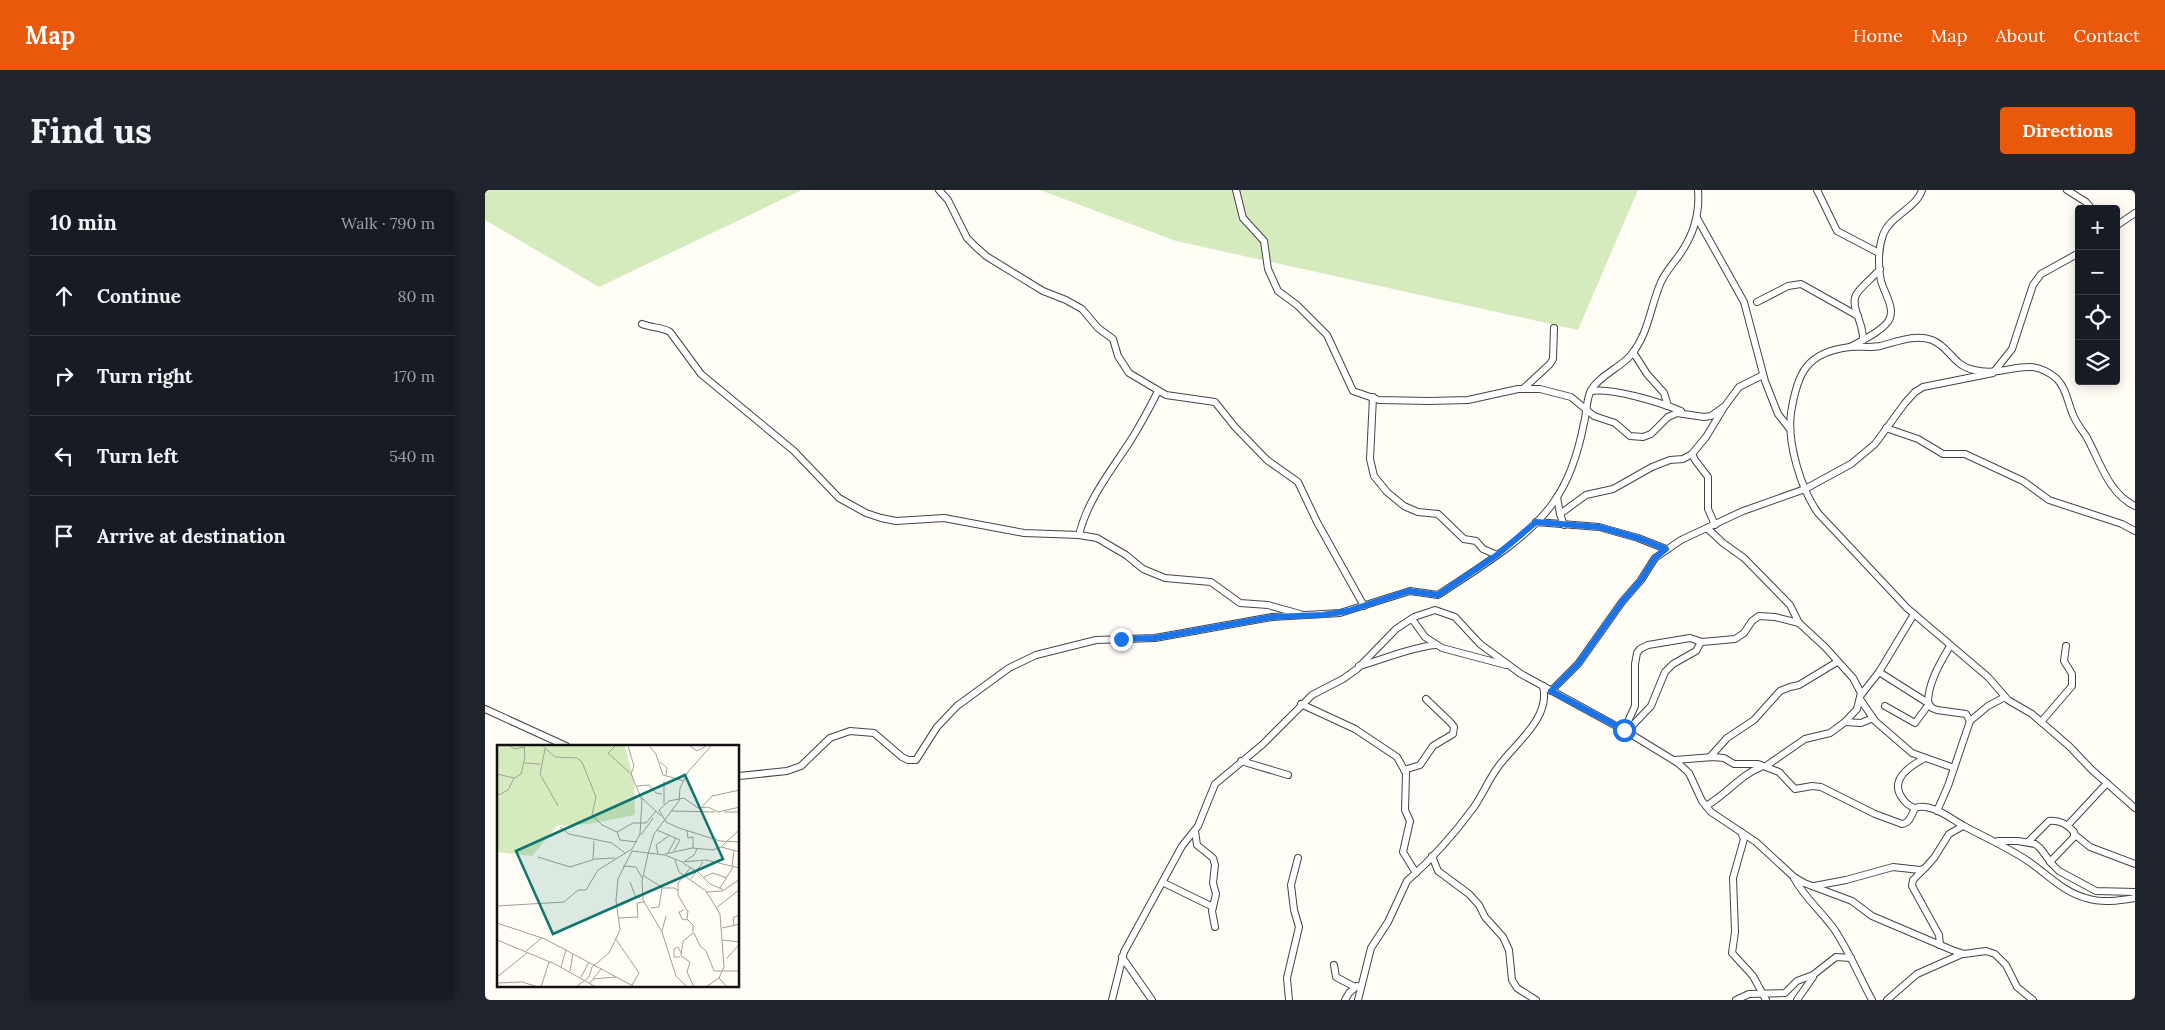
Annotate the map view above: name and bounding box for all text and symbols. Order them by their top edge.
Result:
text: Map [25,20,75,51]
text: Home [1853,24,1903,47]
text: Map [1931,24,1967,47]
text: About [1995,24,2045,47]
text: Contact [2073,24,2140,47]
button: Directions [2000,107,2135,154]
text: Find us [30,108,152,153]
map controls [2075,205,2120,385]
button: + [2075,205,2120,250]
text: 10 min [50,209,117,236]
text: Walk · 790 m [341,213,435,233]
button: − [2075,250,2120,295]
icon: ahead [50,282,78,310]
text: Continue [97,284,181,308]
text: 80 m [398,286,435,306]
button: locate [2075,295,2120,340]
button: layers [2075,340,2120,385]
icon: right [50,362,78,390]
text: Turn right [97,364,193,388]
text: 170 m [393,366,435,386]
icon: left [50,442,78,470]
text: Turn left [97,444,178,468]
text: 540 m [389,446,435,466]
icon: arrive [50,522,78,550]
text: Arrive at destination [97,524,286,548]
route end [1110,628,1133,651]
route start [1613,719,1636,742]
inset map [497,745,740,988]

